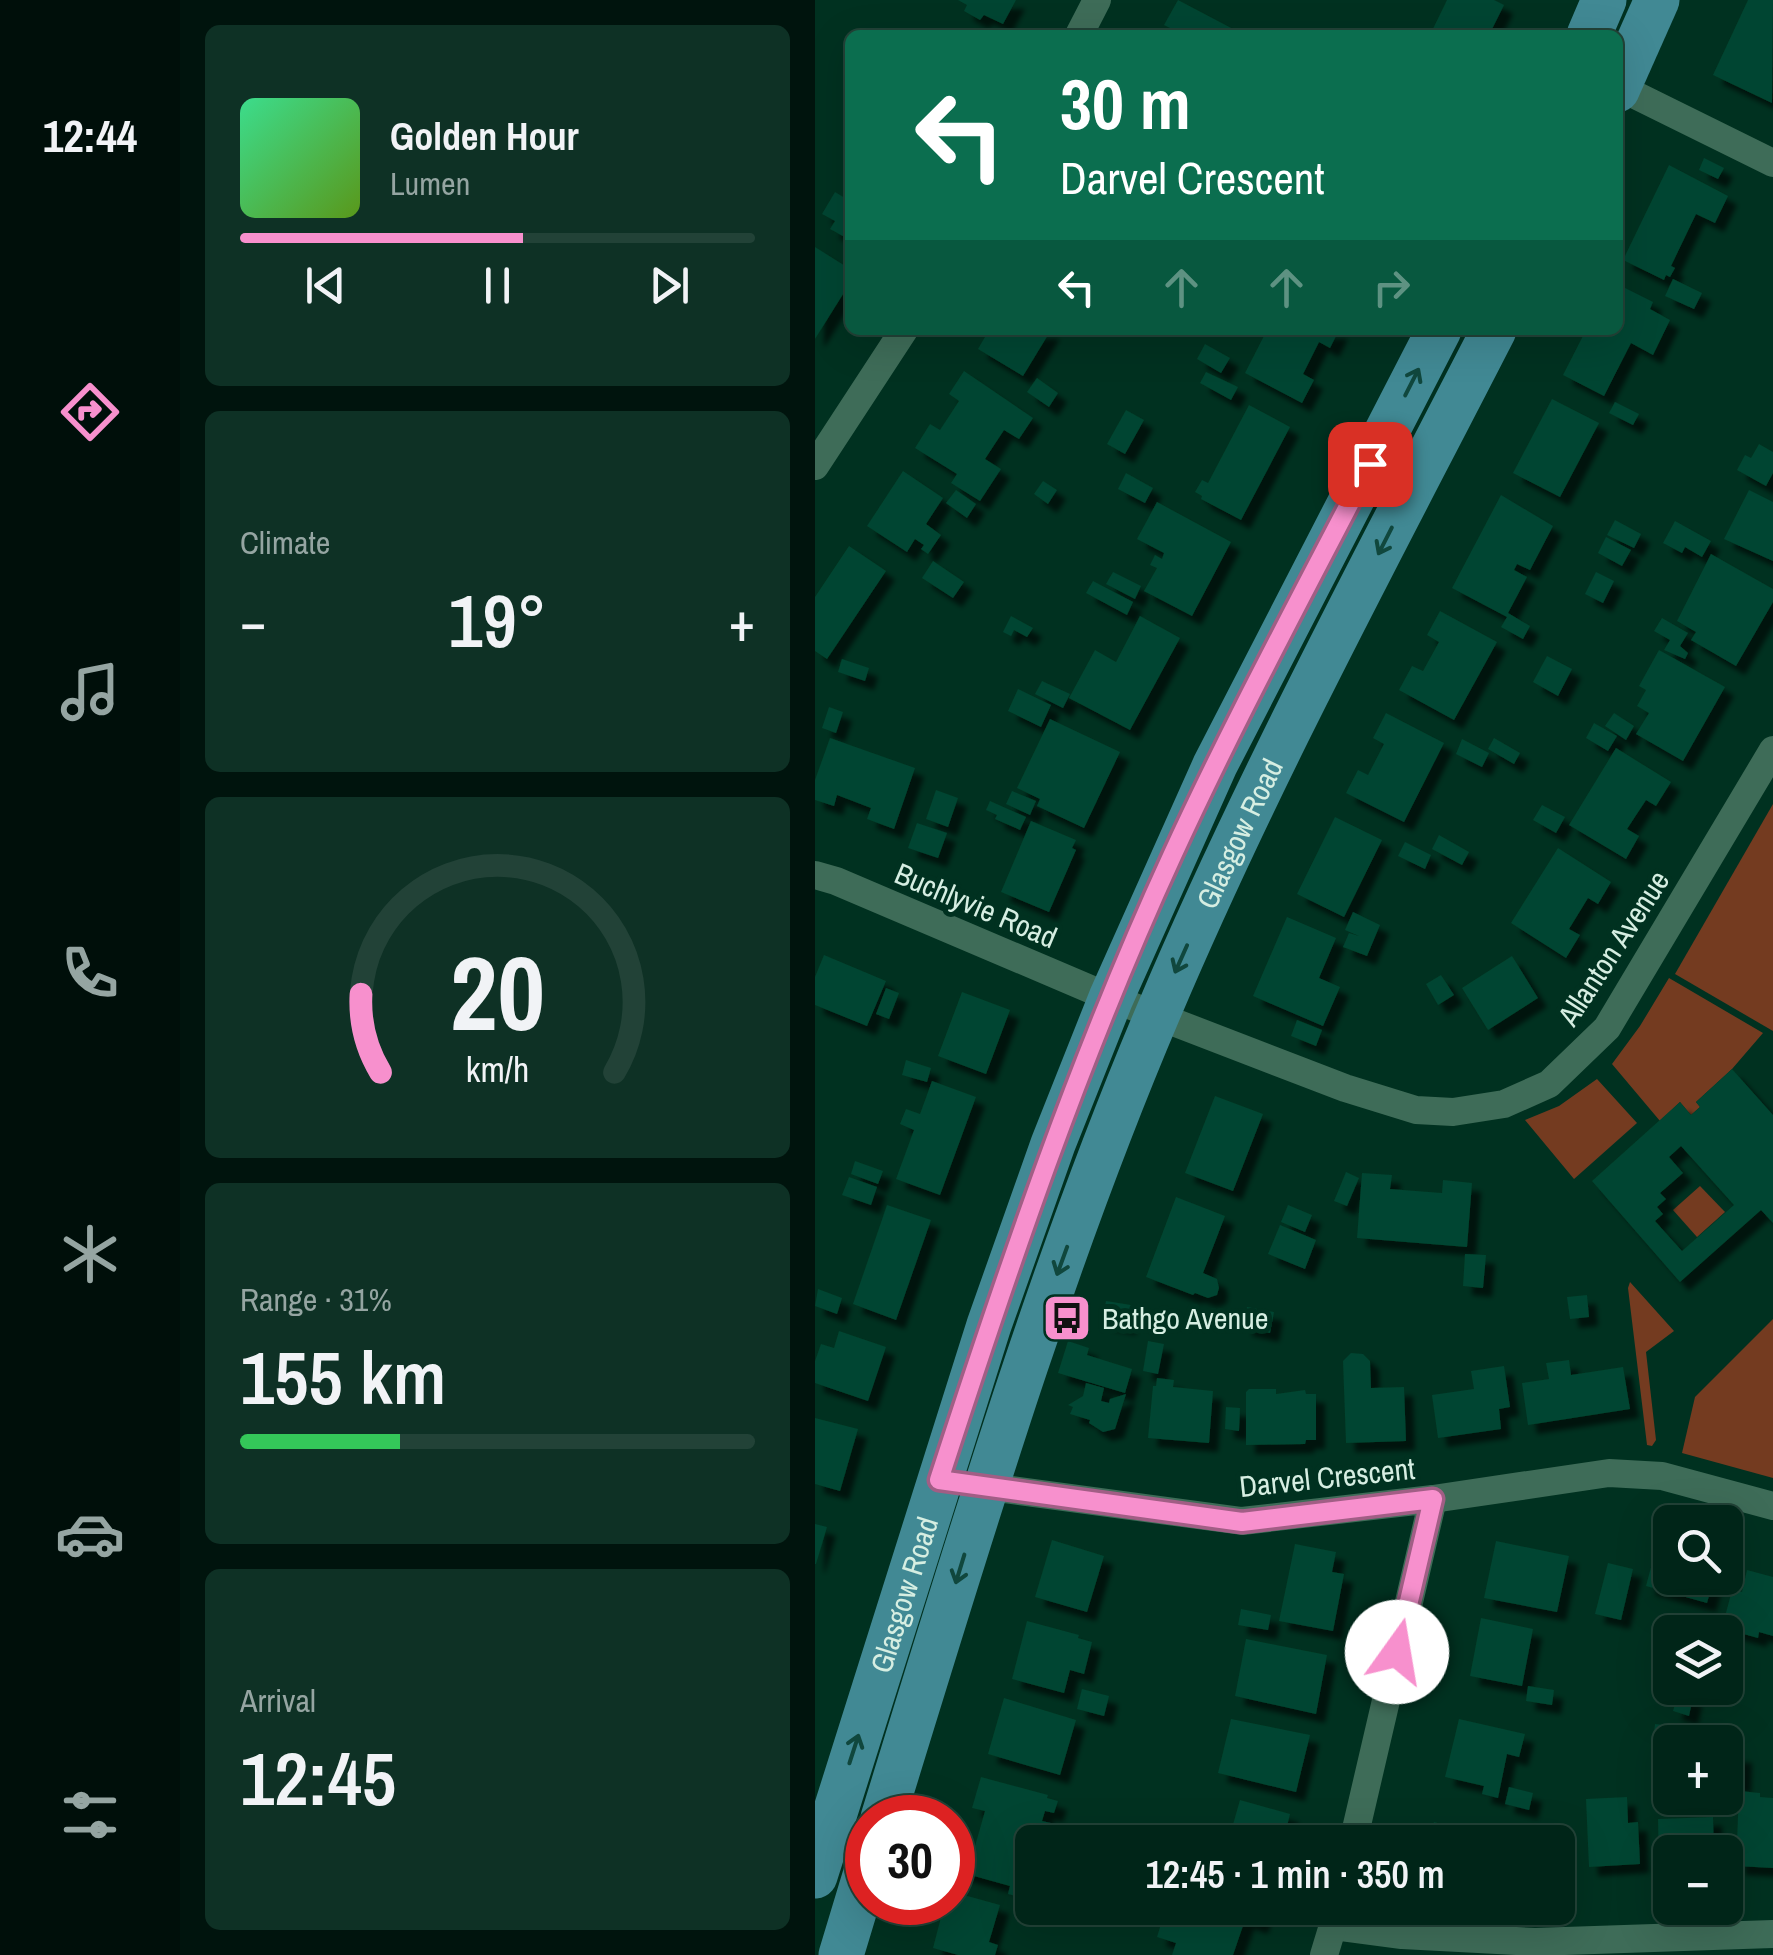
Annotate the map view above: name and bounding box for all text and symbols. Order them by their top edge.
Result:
text: 30 m [1060,57,1191,151]
icon: left [895,70,1025,200]
text: 12:44 [43,105,137,166]
text: Golden Hour [390,111,579,162]
text: Darvel Crescent [1060,147,1325,208]
text: Lumen [390,162,470,205]
icon: previous [298,258,353,313]
icon: pause [470,258,525,313]
icon: next [642,258,697,313]
icon: left [1049,260,1104,315]
icon: ahead [1154,260,1209,315]
icon: ahead [1259,260,1314,315]
icon: right [1364,260,1419,315]
one-way arrow [1403,368,1422,398]
icon: directions [55,377,125,447]
pin [1328,422,1413,507]
icon: arrive [1343,437,1398,492]
text: Climate [240,521,330,564]
one-way arrow [1375,526,1394,556]
text: 19° [448,569,547,670]
text: − [240,584,266,658]
text: + [729,584,755,658]
icon: music [55,657,125,727]
street label: Glasgow Road [1187,752,1292,915]
street label: Buchlyvie Road [889,853,1063,957]
street label: Allanton Avenue [1547,863,1678,1034]
text: 20 [450,922,545,1062]
icon: phone [55,938,125,1008]
one-way arrow [1171,943,1189,974]
text: km/h [466,1045,529,1093]
icon: climate [55,1219,125,1289]
one-way arrow [1052,1245,1070,1276]
text: Range · 31% [240,1278,392,1321]
bus stop icon: Bathgo Avenue [1041,1292,1093,1344]
place label: Bathgo Avenue [1102,1298,1268,1338]
text: 155 km [240,1326,446,1427]
street label: Darvel Crescent [1237,1448,1417,1506]
icon: car [55,1499,125,1569]
map controls [1653,1505,1743,1925]
button: search [1653,1505,1743,1595]
street label: Glasgow Road [860,1512,947,1678]
one-way arrow [949,1553,967,1585]
position arrow [1345,1600,1449,1704]
button: layers [1653,1615,1743,1705]
text: Arrival [240,1679,316,1722]
button: + [1653,1725,1743,1815]
text: 12:45 [240,1727,396,1828]
one-way arrow [846,1734,864,1765]
icon: filters [55,1780,125,1850]
speed limit sign: 30 [845,1795,975,1925]
button: − [1653,1835,1743,1925]
text: 12:45 · 1 min · 350 m [1145,1849,1445,1900]

